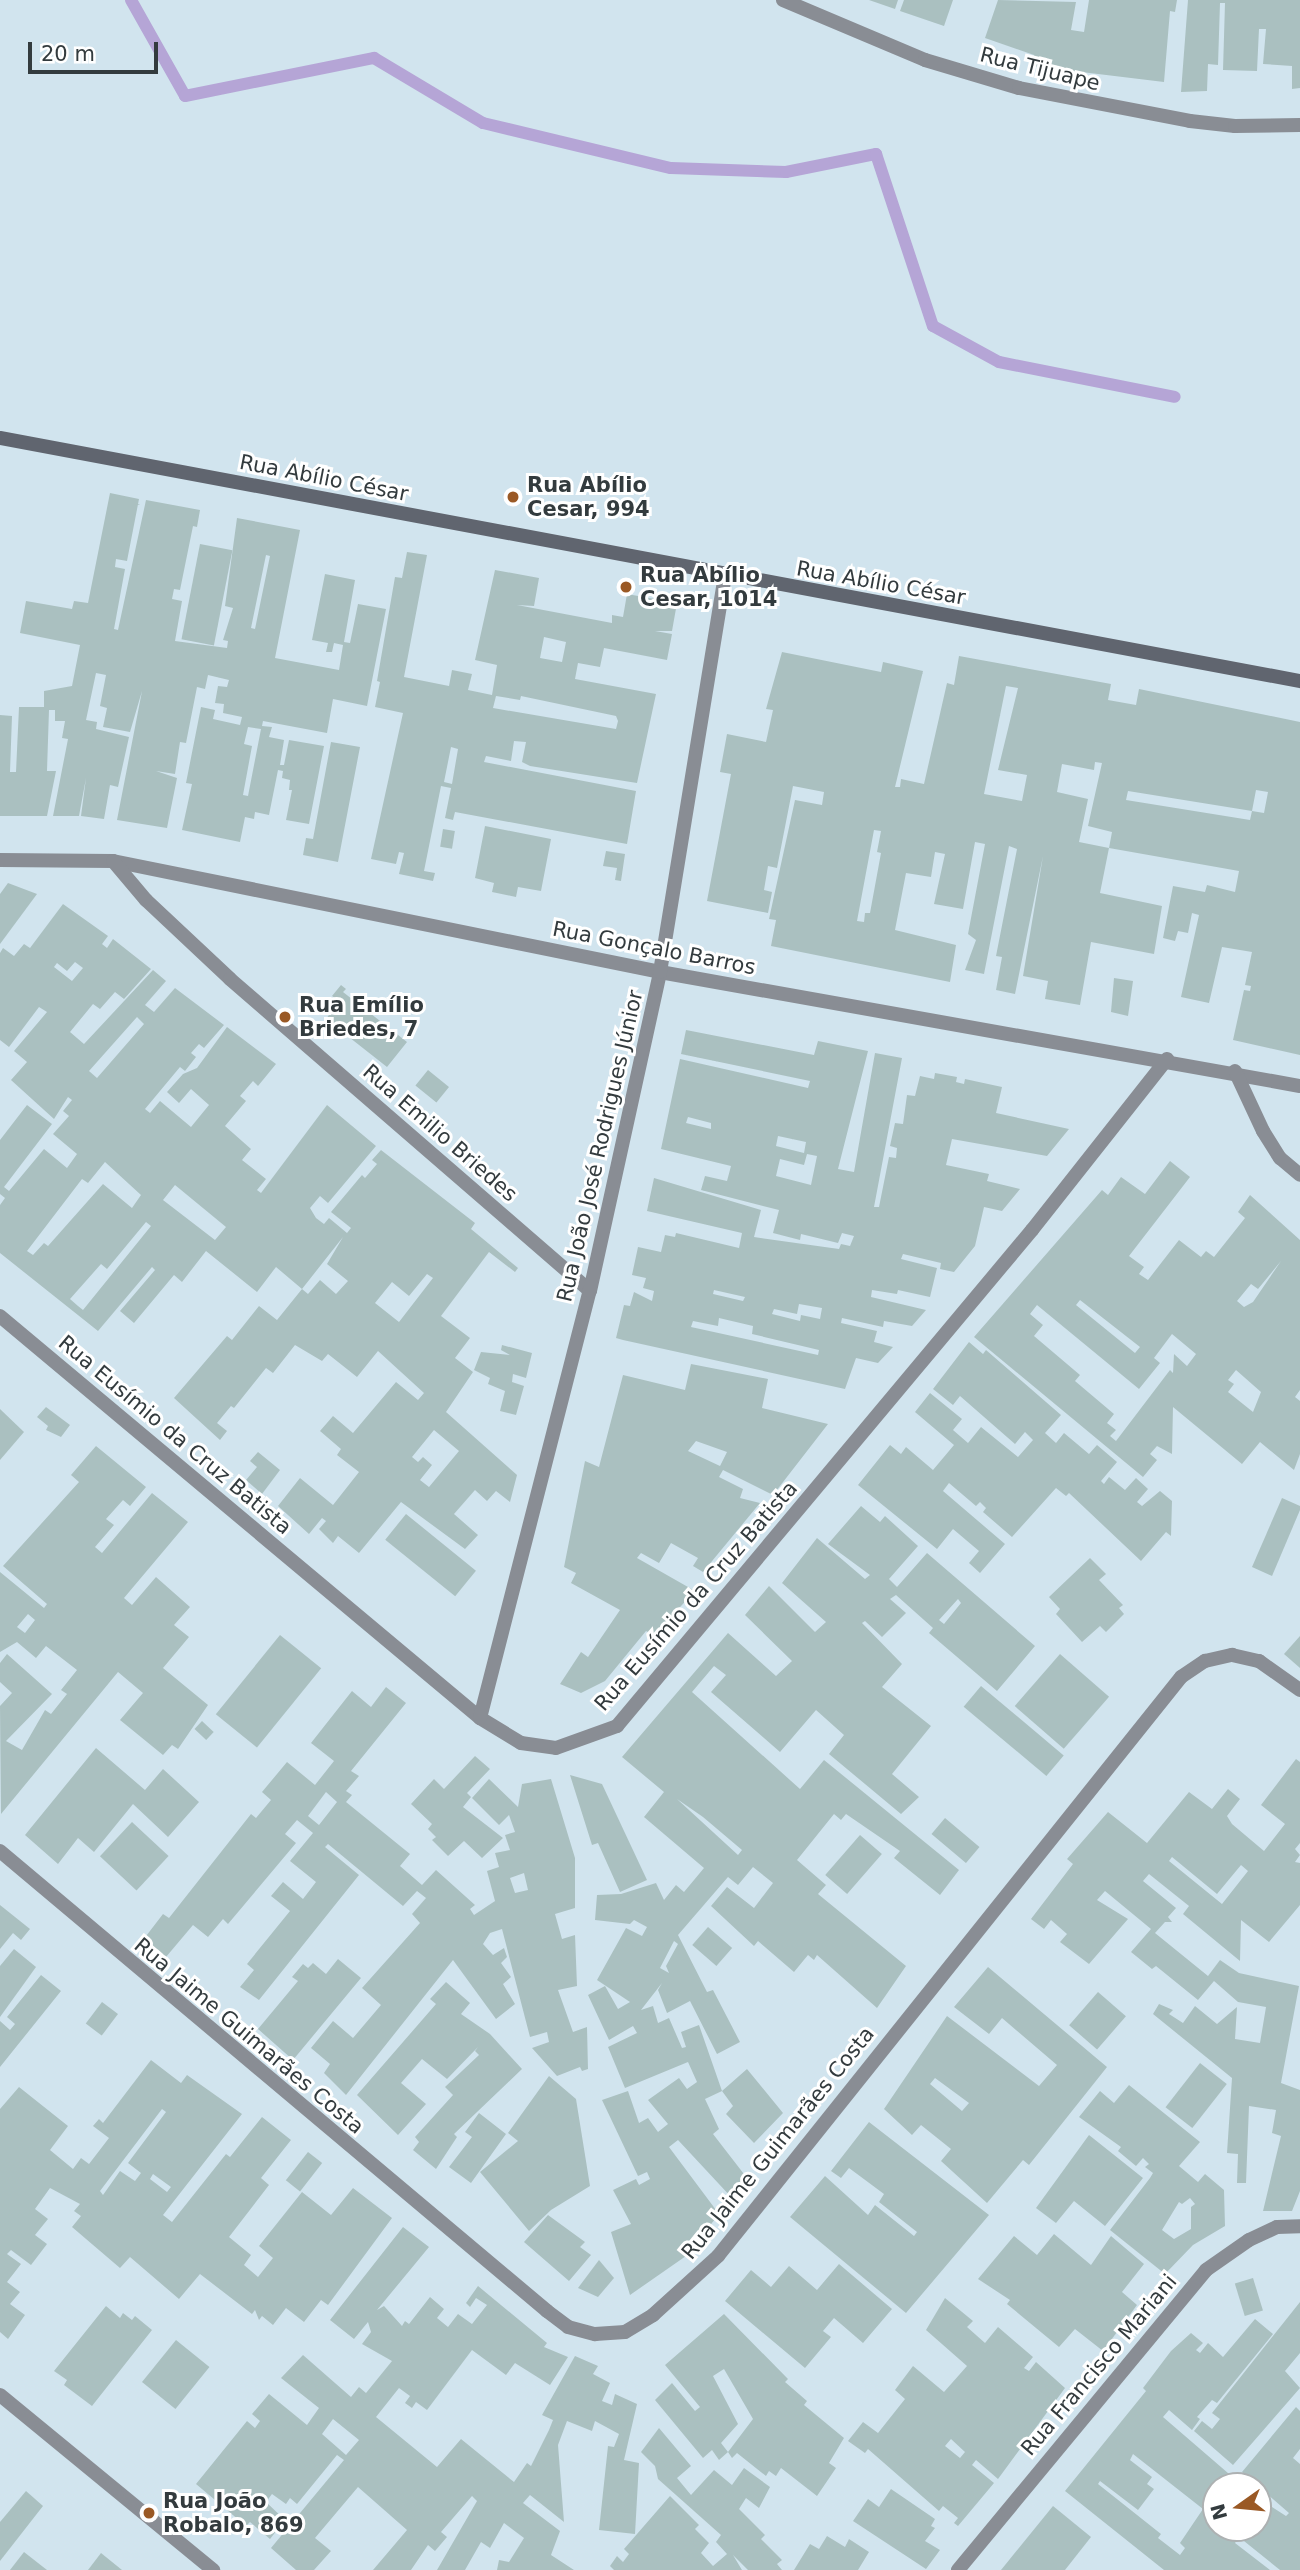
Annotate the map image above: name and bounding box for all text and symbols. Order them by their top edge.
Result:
scale bar [32,28,161,72]
text: 20 m [41,42,95,66]
street label: Rua Tijuape [977,42,1103,96]
street label: Rua Abílio César [238,449,410,507]
place label: Rua Abílio Cesar, 994 [527,472,650,522]
marker: Rua Abílio Cesar, 994 [505,489,521,505]
street label: Rua Abílio César [794,556,968,610]
place label: Rua Abílio Cesar, 1014 [640,562,777,612]
marker: Rua Abílio Cesar, 1014 [618,579,634,595]
street label: Rua Gonçalo Barros [550,916,758,980]
street label: Rua João José Rodrigues Júnior [552,988,648,1304]
place label: Rua Emílio Briedes, 7 [299,992,424,1042]
marker: Rua Emílio Briedes, 7 [277,1009,293,1025]
street label: Rua Emilio Briedes [358,1059,522,1207]
street label: Rua Eusímio da Cruz Batista [53,1330,297,1540]
street label: Rua Eusímio da Cruz Batista [589,1476,803,1716]
street label: Rua Jaime Guimarães Costa [129,1933,369,2139]
street label: Rua Jaime Guimarães Costa [676,2022,880,2264]
street label: Rua Francisco Mariani [1016,2269,1182,2461]
north arrow [1202,2472,1272,2542]
place label: Rua João Robalo, 869 [163,2488,304,2538]
text: N [1206,2501,1231,2522]
marker: Rua João Robalo, 869 [141,2505,157,2521]

